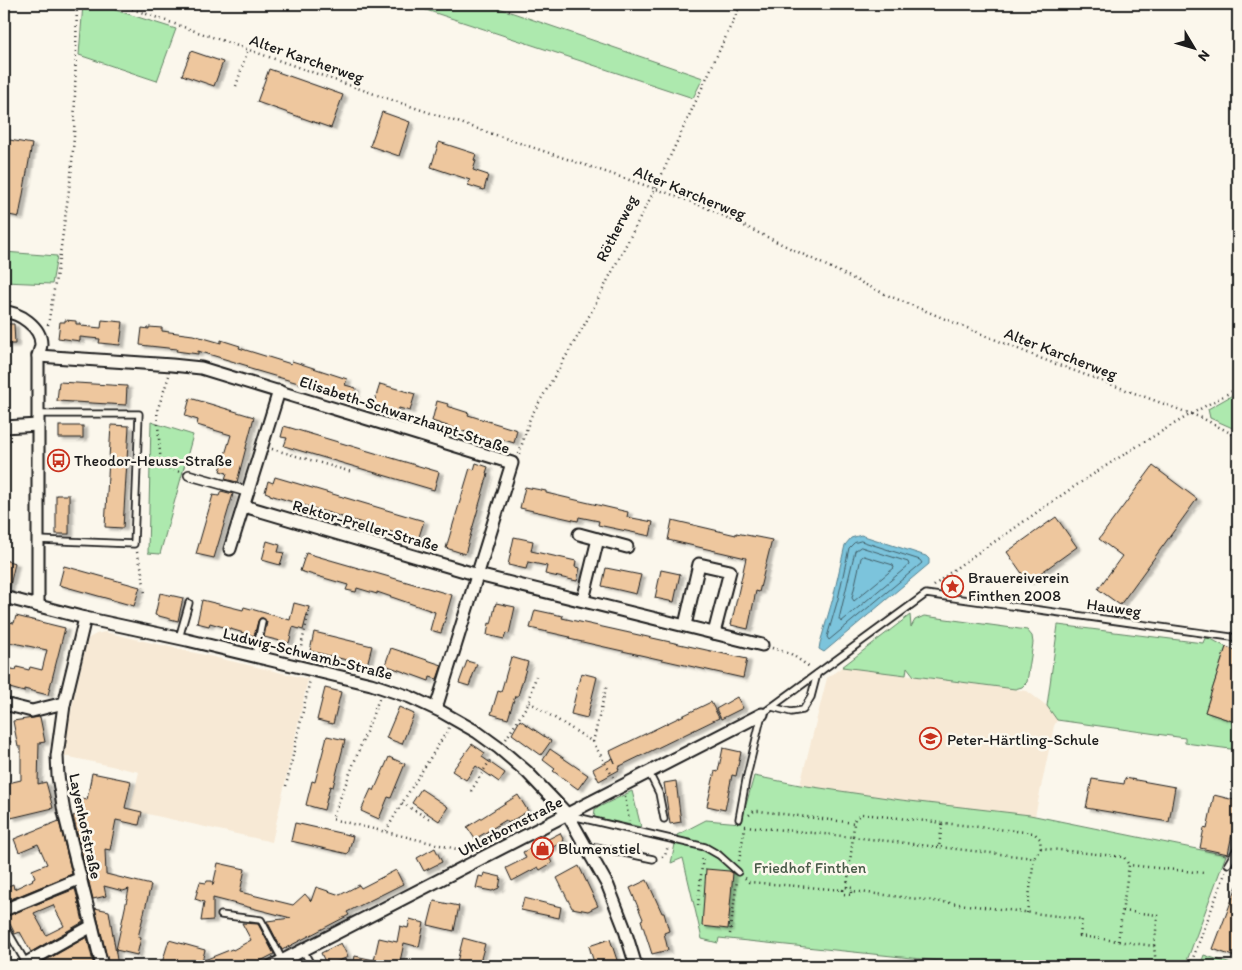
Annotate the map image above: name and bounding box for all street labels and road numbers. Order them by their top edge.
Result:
street label: Alter Karcherweg [247,30,367,87]
street label: Alter Karcherweg [631,161,749,224]
street label: Rötherweg [592,191,642,265]
street label: Alter Karcherweg [1002,323,1121,384]
street label: Elisabeth-Schwarzhaupt-Straße [297,371,512,458]
street label: Rektor-Preller-Straße [290,495,442,556]
street label: Hauweg [1085,594,1143,621]
street label: Ludwig-Schwamb-Straße [221,623,395,684]
street label: Layenhofstraße [65,771,106,881]
street label: Uhlerbornstraße [455,792,566,861]

